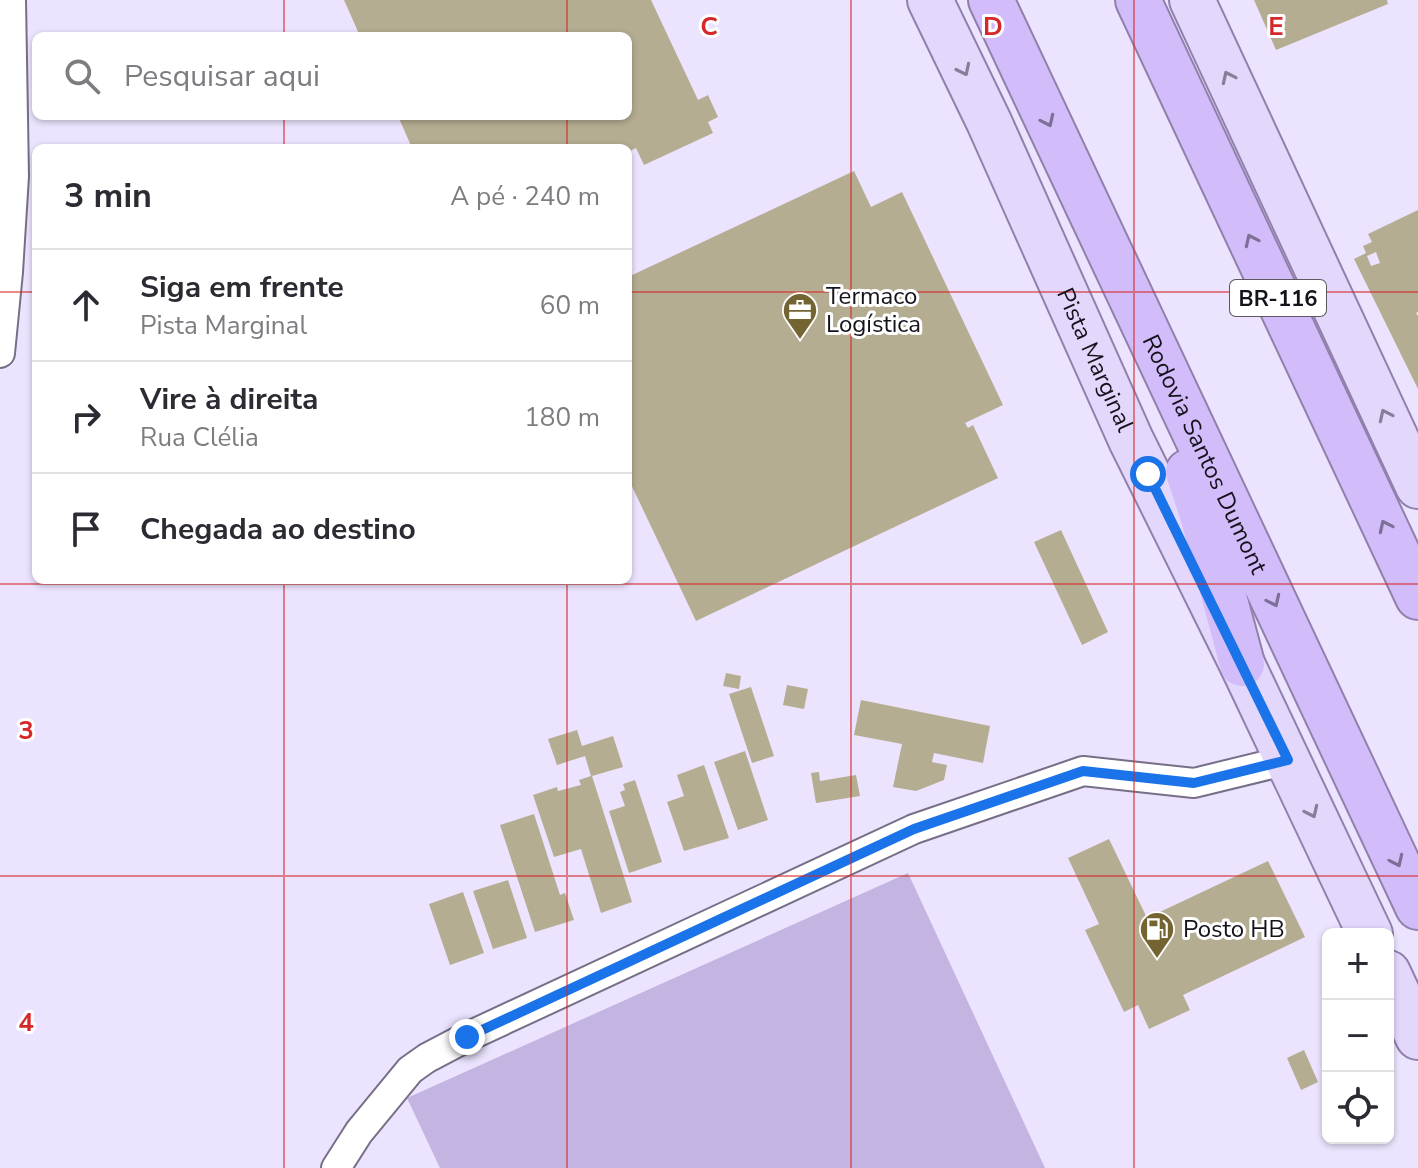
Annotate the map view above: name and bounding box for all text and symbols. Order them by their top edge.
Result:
text: C [700,9,718,44]
text: D [983,9,1003,44]
text: E [1268,9,1284,44]
search box [32,32,632,120]
icon: search [60,54,104,98]
text: Pesquisar aqui [124,56,320,97]
one-way arrow [954,62,970,77]
one-way arrow [1222,71,1238,86]
one-way arrow [1038,113,1054,127]
text: 3 min [64,173,152,219]
text: A pé · 240 m [450,179,600,214]
one-way arrow [1245,234,1261,249]
text: Siga em frente [140,267,344,308]
place label: Termaco Logística [826,280,921,340]
road number: BR-116 [1230,280,1326,316]
icon: ahead [64,283,108,327]
street label: Pista Marginal [1049,283,1141,437]
text: 60 m [540,288,600,323]
office icon: Termaco Logística [781,291,819,341]
text: Pista Marginal [140,308,307,343]
street label: Rodovia Santos Dumont [1135,329,1275,580]
text: Vire à direita [140,379,318,420]
icon: right [64,395,108,439]
text: 180 m [524,400,600,435]
one-way arrow [1379,409,1395,424]
text: Rua Clélia [140,420,259,455]
route start [1130,456,1166,492]
icon: arrive [64,507,108,551]
text: Chegada ao destino [140,509,416,550]
one-way arrow [1379,520,1395,535]
one-way arrow [1264,592,1280,607]
text: 3 [18,713,34,748]
one-way arrow [1302,804,1318,819]
one-way arrow [1387,853,1403,868]
fuel station icon: Posto HB [1138,910,1176,960]
place label: Posto HB [1183,913,1285,945]
map controls [1322,928,1394,1144]
button: + [1322,928,1394,1000]
button: − [1322,1000,1394,1072]
text: 4 [18,1005,34,1040]
route end [449,1019,485,1055]
button: locate [1322,1072,1394,1144]

